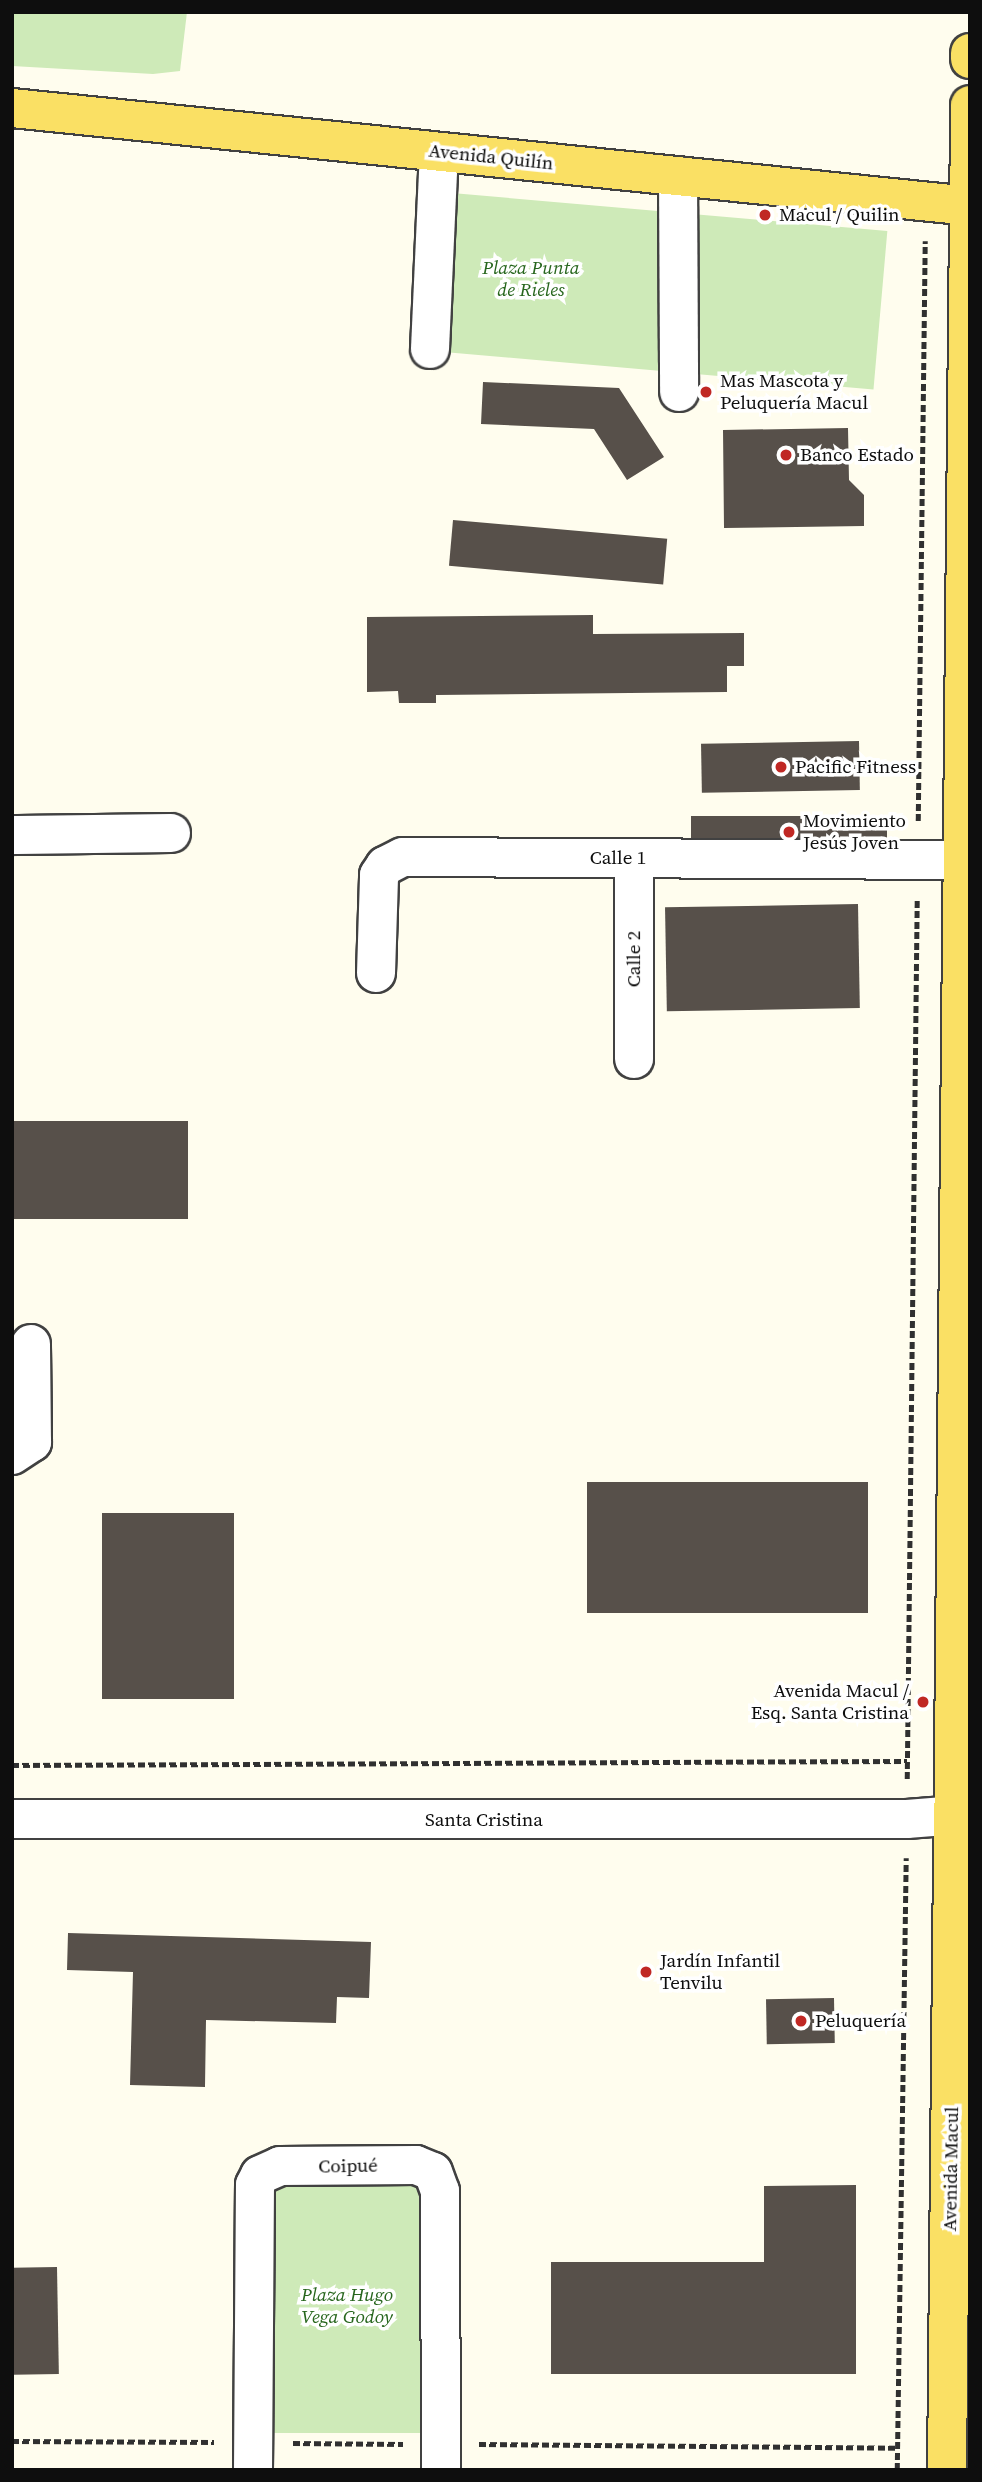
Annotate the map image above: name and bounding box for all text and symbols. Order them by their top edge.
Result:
street label: Avenida Quilín [428,139,554,175]
place label: Macul / Quilin [779,204,900,226]
marker: Macul / Quilin [757,207,773,223]
park label: Plaza Punta de Rieles [482,257,580,301]
place label: Mas Mascota y Peluquería Macul [720,370,868,414]
marker: Mas Mascota y Peluquería Macul [698,384,714,400]
place label: Banco Estado [800,444,914,466]
marker: Banco Estado [778,447,794,463]
place label: Pacific Fitness [795,756,916,778]
marker: Pacific Fitness [773,759,789,775]
place label: Movimiento Jesús Joven [803,810,906,854]
marker: Movimiento Jesús Joven [781,824,797,840]
street label: Calle 1 [590,847,646,869]
street label: Calle 2 [623,931,645,987]
place label: Avenida Macul / Esq. Santa Cristina [751,1680,909,1724]
marker: Avenida Macul / Esq. Santa Cristina [915,1694,931,1710]
street label: Santa Cristina [425,1809,543,1831]
place label: Jardín Infantil Tenvilu [660,1950,780,1994]
marker: Jardín Infantil Tenvilu [638,1964,654,1980]
place label: Peluquería [815,2010,906,2032]
marker: Peluquería [793,2013,809,2029]
street label: Avenida Macul [939,2106,963,2232]
street label: Coipué [318,2154,378,2178]
park label: Plaza Hugo Vega Godoy [301,2284,393,2328]

